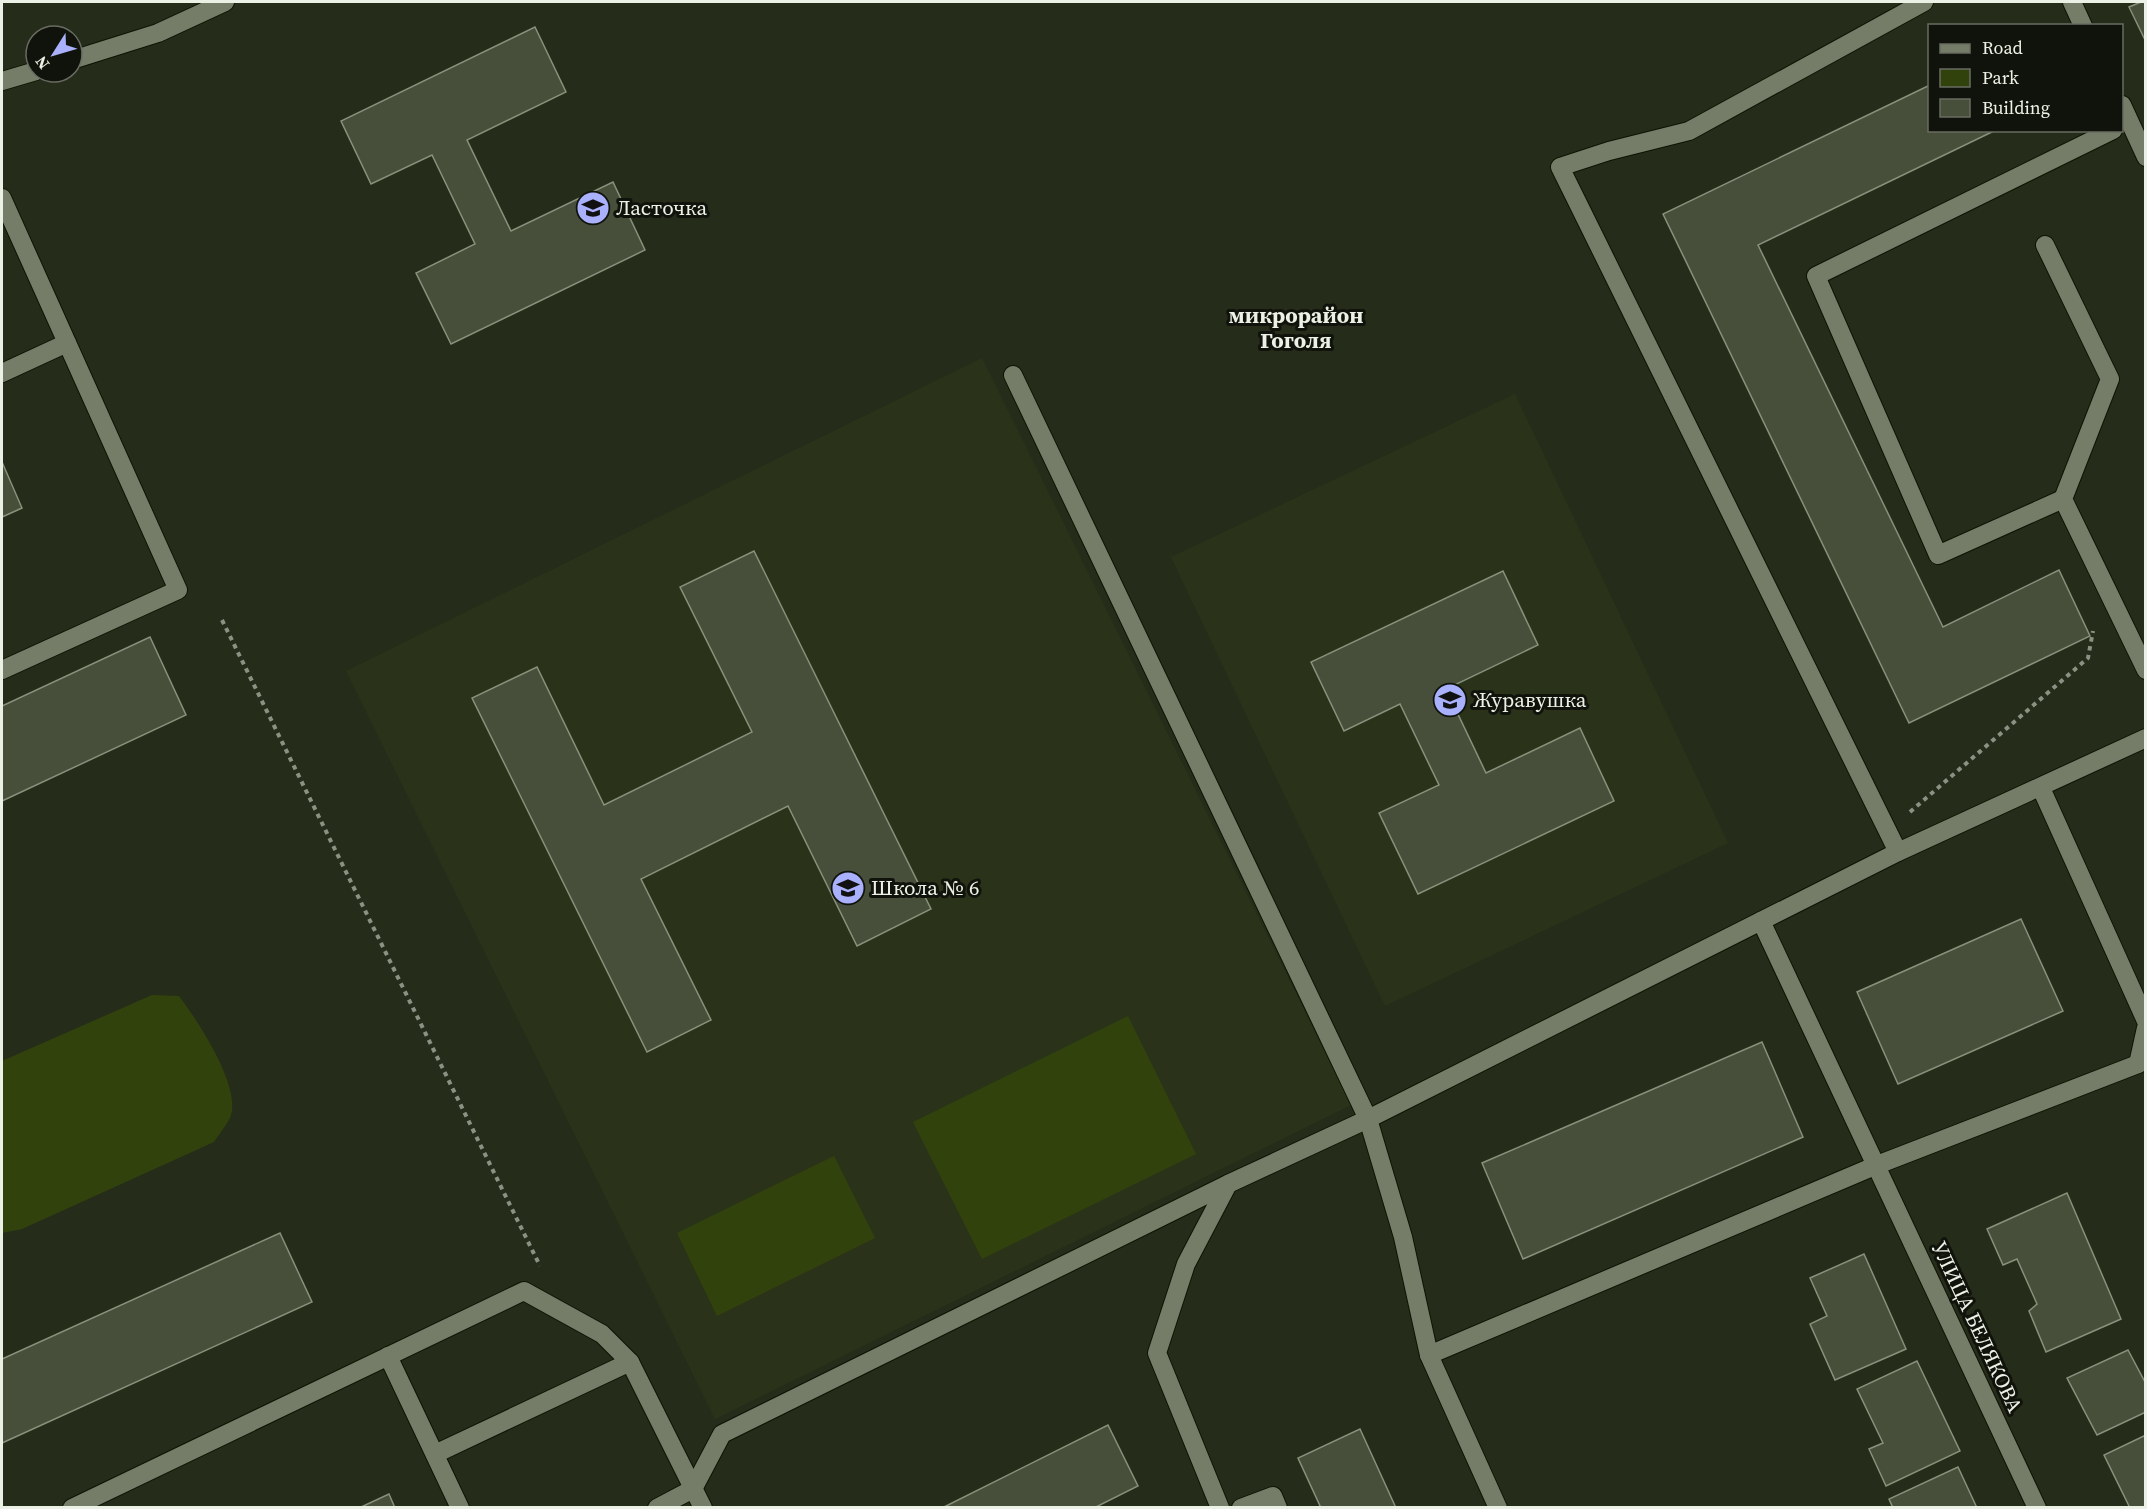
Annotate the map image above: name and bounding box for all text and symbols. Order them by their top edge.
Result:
north arrow [24,24,84,84]
legend [1928,24,2123,132]
text: Road [1982,35,2023,60]
text: N [30,51,54,74]
text: Park [1982,65,2019,90]
text: Building [1982,95,2050,120]
school or university icon: Ласточка [575,190,611,226]
place label: Ласточка [616,193,707,222]
district label: микрорайон Гоголя [1229,300,1363,355]
school or university icon: Журавушка [1432,682,1468,718]
place label: Журавушка [1473,685,1587,714]
school or university icon: Школа № 6 [830,870,866,906]
place label: Школа № 6 [871,873,980,902]
street label: УЛИЦА БЕЛЯКОВА [1925,1236,2030,1417]

